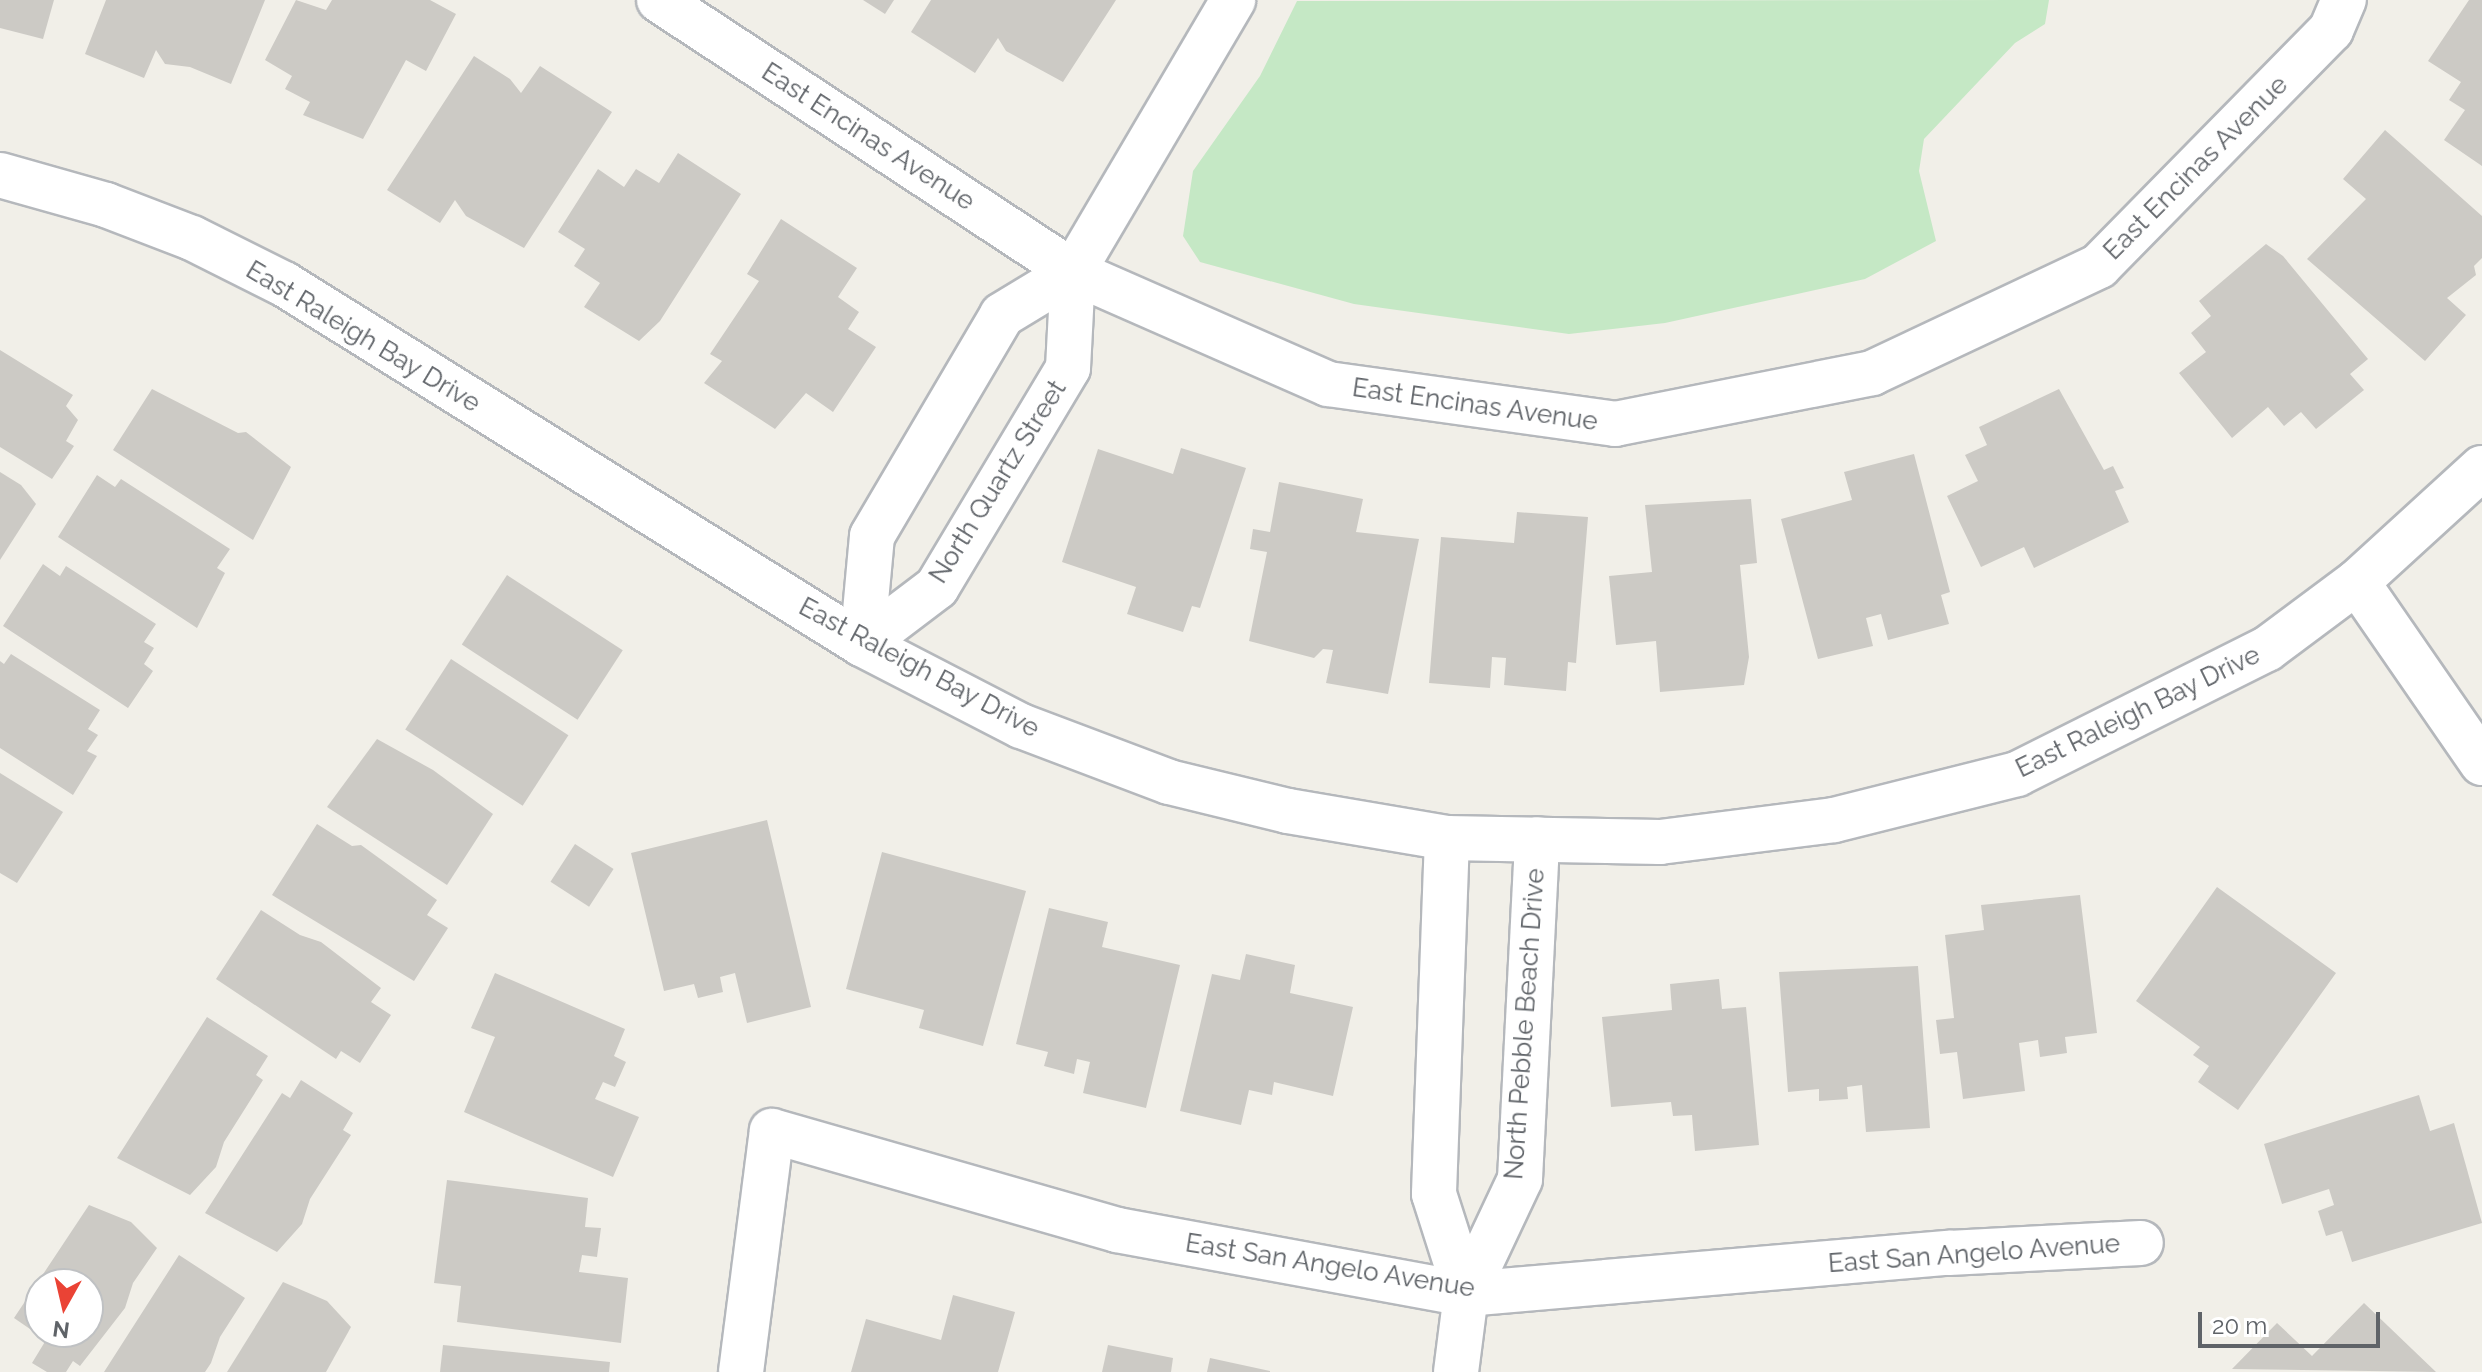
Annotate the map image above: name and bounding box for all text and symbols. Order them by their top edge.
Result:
street label: East Encinas Avenue [755,56,981,218]
street label: East Encinas Avenue [2097,69,2295,267]
street label: East Raleigh Bay Drive [240,254,486,420]
street label: East Encinas Avenue [1350,372,1600,438]
street label: North Quartz Street [923,375,1073,589]
street label: East Raleigh Bay Drive [793,591,1045,745]
street label: East Raleigh Bay Drive [2011,639,2265,785]
street label: North Pebble Beach Drive [1499,867,1551,1181]
street label: East San Angelo Avenue [1182,1228,1478,1304]
street label: East San Angelo Avenue [1826,1228,2122,1280]
north arrow [24,1268,104,1348]
scale bar [2202,1296,2384,1346]
text: 20 m [2212,1311,2267,1340]
text: N [51,1316,71,1344]

